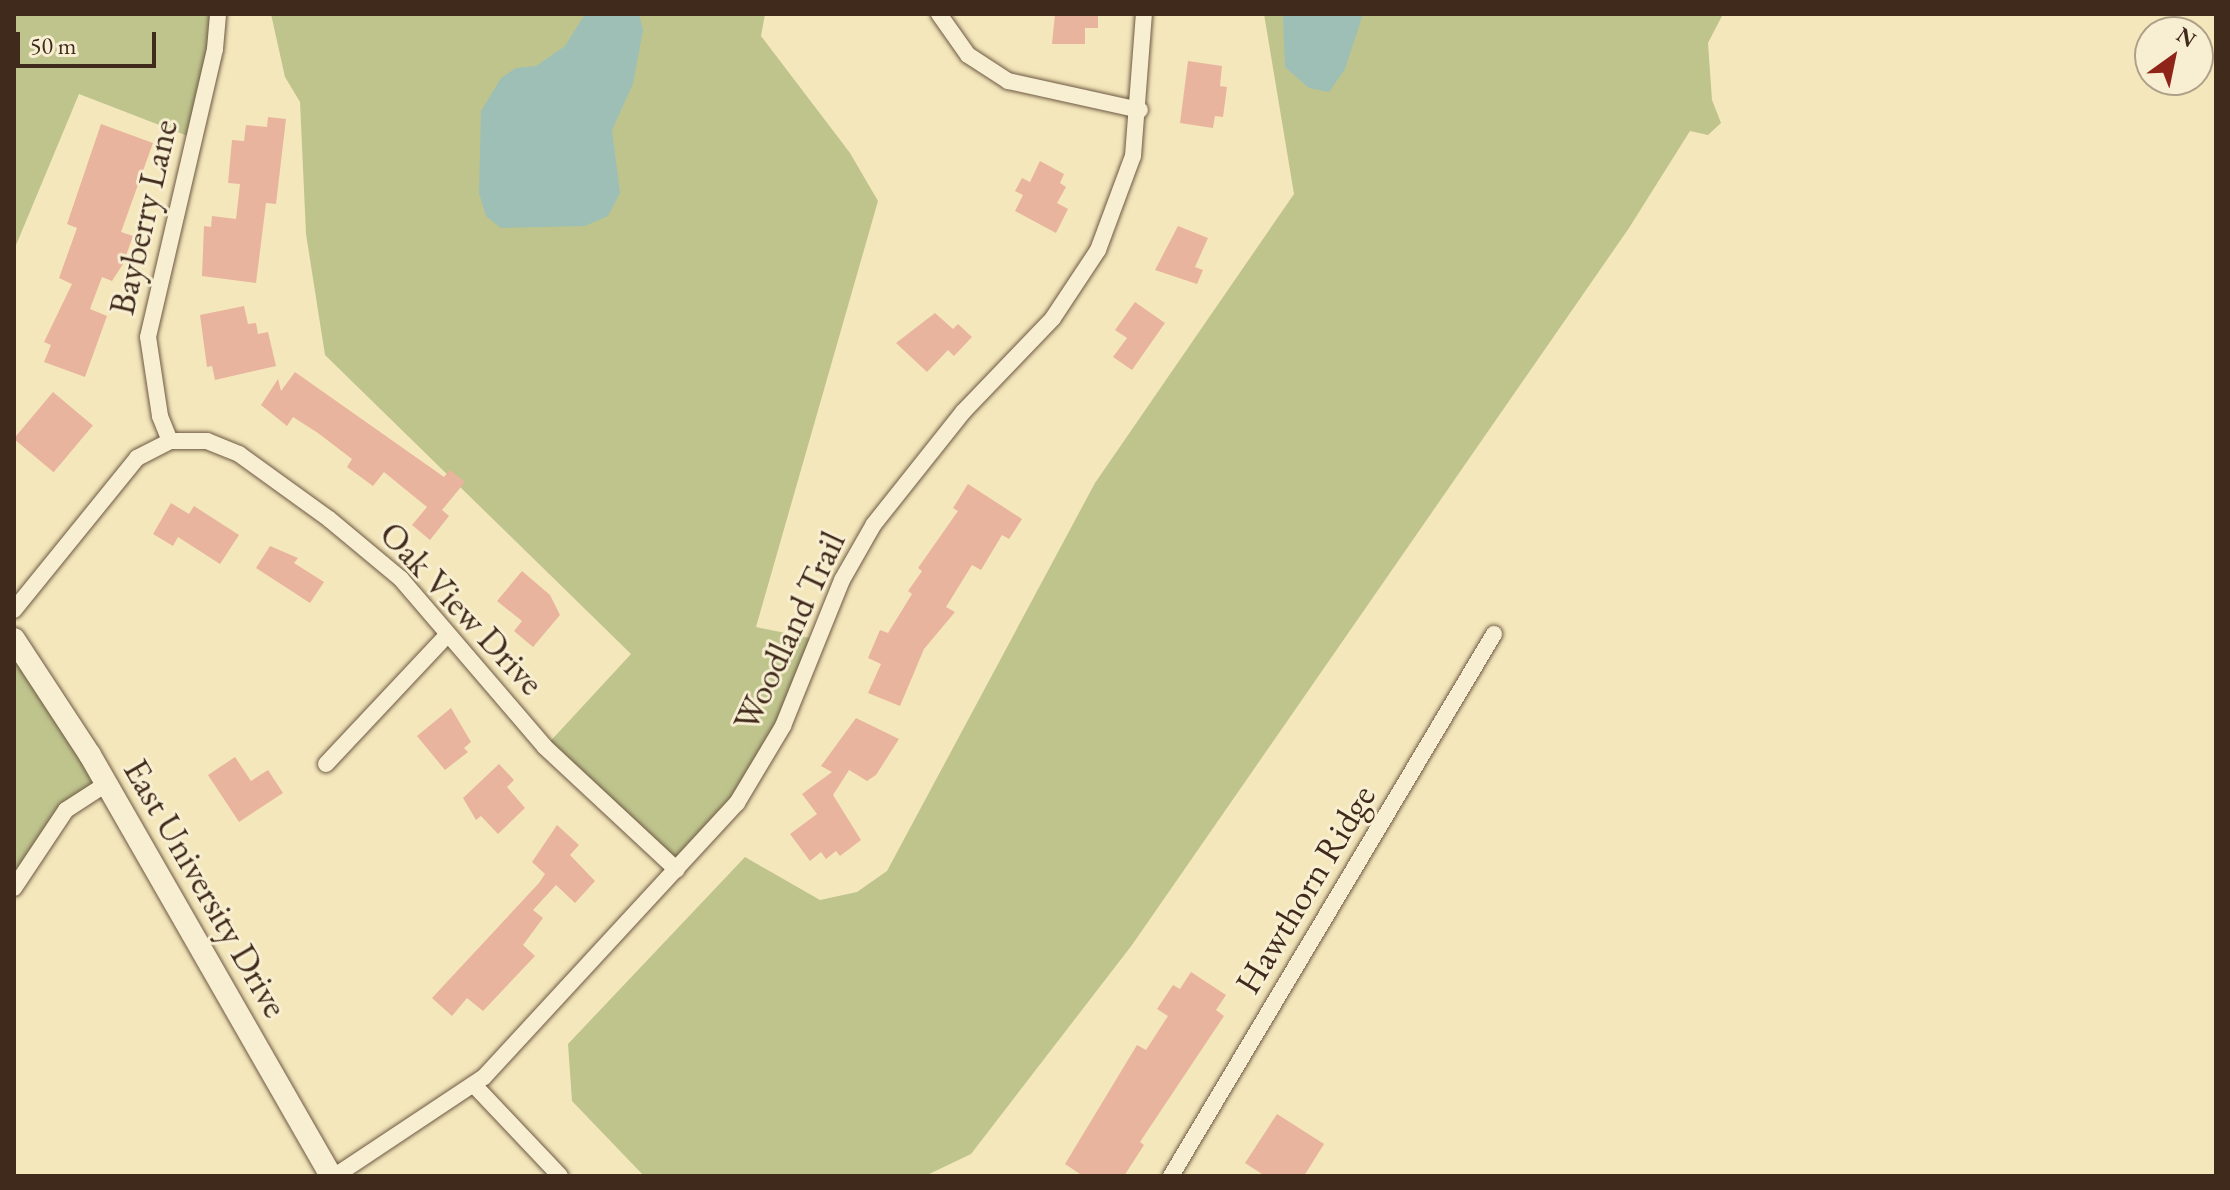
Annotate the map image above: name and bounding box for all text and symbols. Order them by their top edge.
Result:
scale bar [20,16,160,66]
north arrow [2134,16,2214,96]
text: N [2171,20,2202,54]
text: 50 m [30,30,77,61]
street label: Bayberry Lane [100,115,186,319]
street label: Oak View Drive [371,512,553,704]
street label: Woodland Trail [724,524,854,738]
street label: East University Drive [115,751,297,1025]
street label: Hawthorn Ridge [1226,777,1384,1001]

